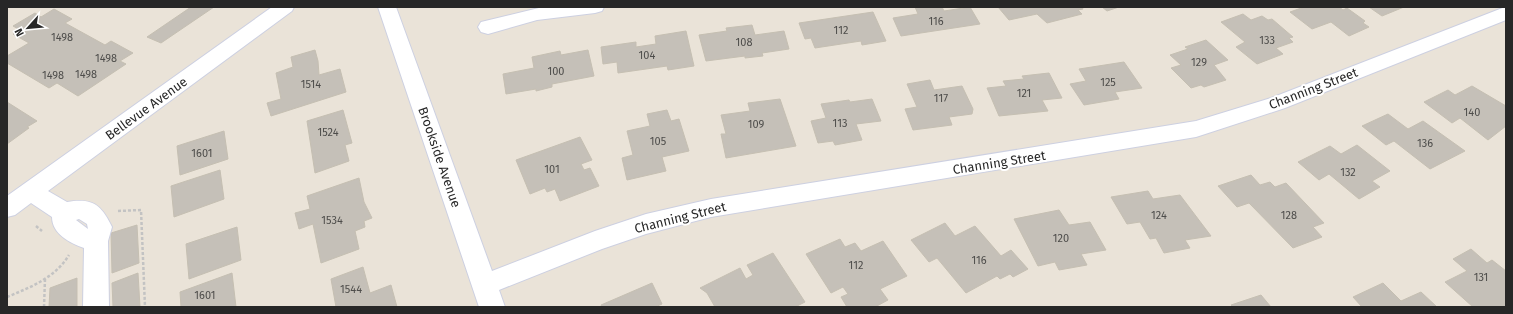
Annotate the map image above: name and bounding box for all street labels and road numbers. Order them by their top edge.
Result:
street label: Channing Street [1267,65,1360,112]
street label: Bellevue Avenue [103,74,190,143]
street label: Brookside Avenue [415,105,464,209]
street label: Channing Street [952,148,1047,177]
street label: Channing Street [633,199,728,236]

